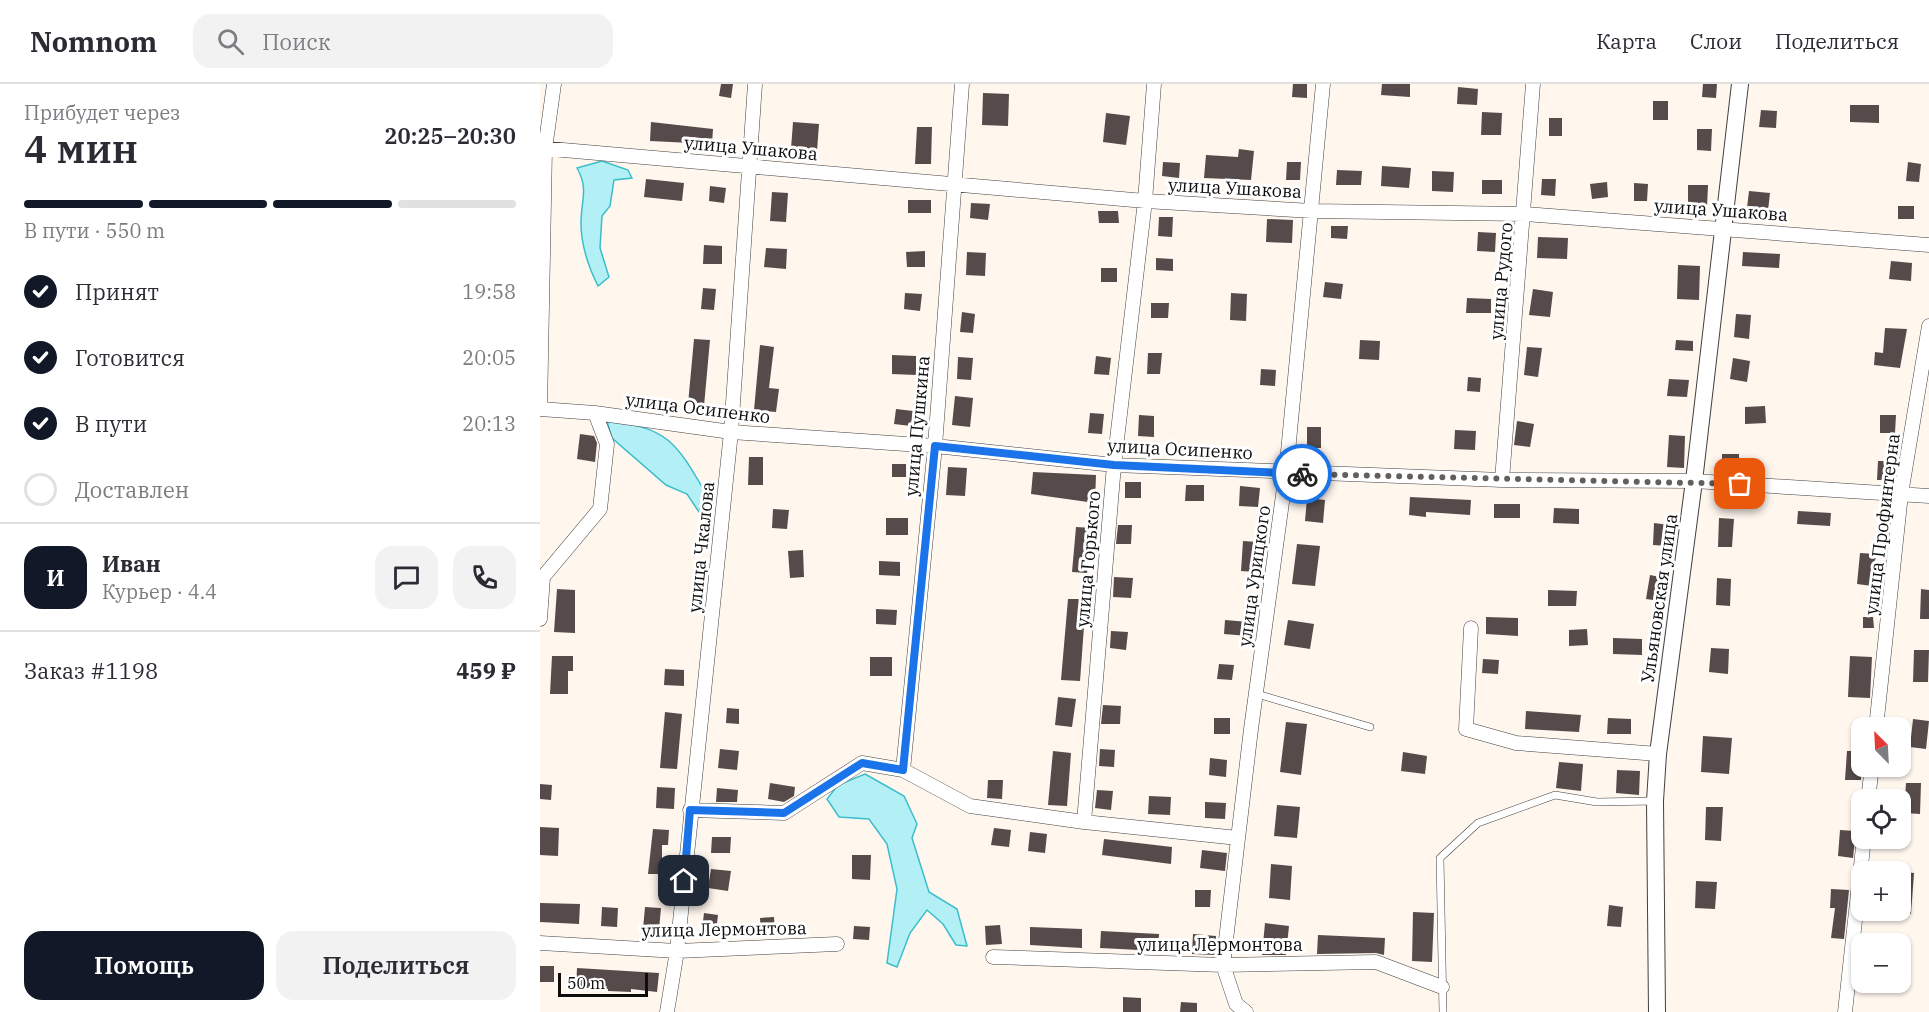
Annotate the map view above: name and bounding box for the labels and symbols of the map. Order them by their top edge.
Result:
street label: улица Ушакова [683,131,819,165]
street label: улица Ушакова [1167,173,1303,203]
street label: улица Ушакова [1653,194,1789,226]
street label: улица Рудого [1484,221,1518,341]
street label: улица Пушкина [899,355,935,497]
street label: улица Осипенко [624,388,772,428]
street label: улица Профинтерна [1859,432,1905,616]
street label: улица Осипенко [1107,434,1253,464]
courier [1272,444,1332,504]
pin [1714,458,1765,509]
street label: улица Чкалова [683,480,719,614]
street label: улица Горького [1071,490,1105,628]
street label: улица Урицкого [1233,504,1275,648]
street label: Ульяновская улица [1636,512,1682,684]
north arrow [1851,717,1911,777]
pin [658,855,709,906]
street label: улица Лермонтова [641,916,807,942]
street label: улица Лермонтова [1137,933,1303,956]
scale bar [558,970,648,998]

